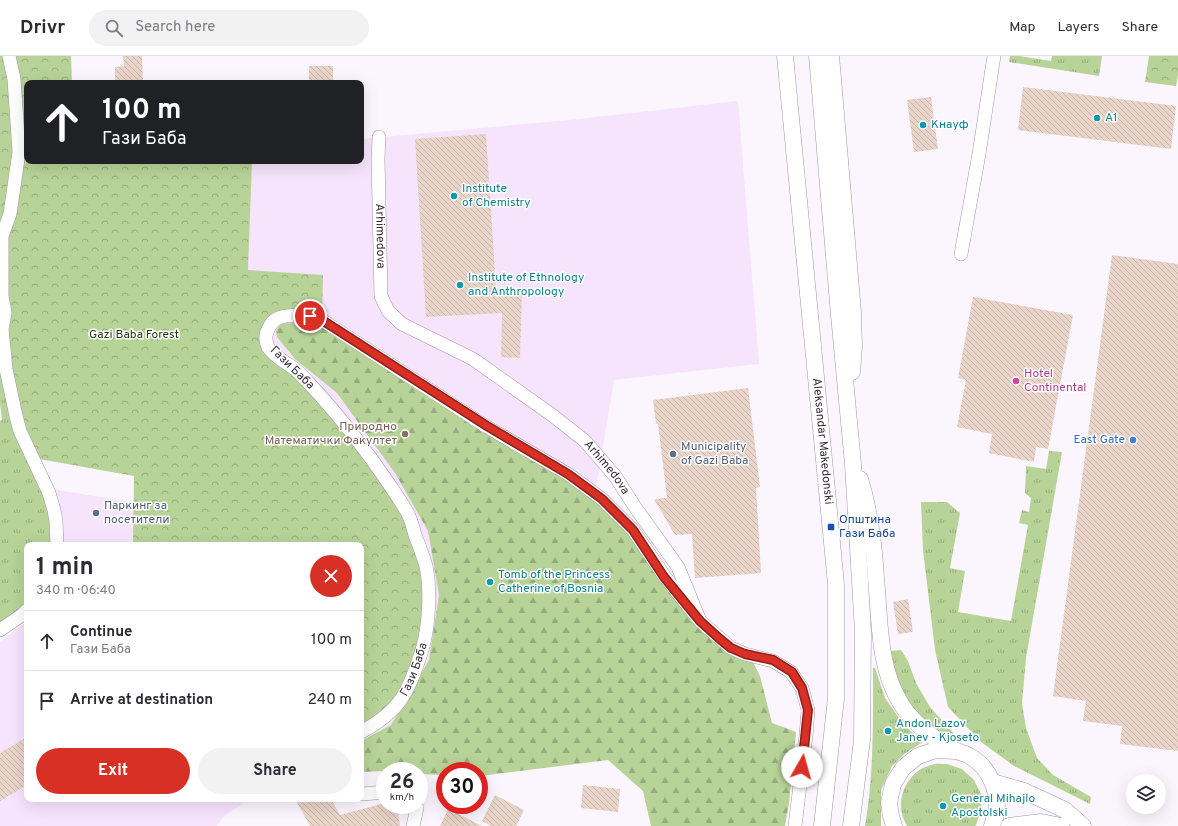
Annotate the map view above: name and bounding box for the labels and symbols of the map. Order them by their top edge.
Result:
place label: A1 [1105,110,1118,126]
marker: A1 [1092,113,1102,123]
place label: Кнауф [931,117,969,133]
marker: Кнауф [918,120,928,130]
place label: Institute of Chemistry [462,181,531,211]
marker: Institute of Chemistry [449,191,459,201]
street label: Arhimedova [371,203,388,269]
place label: Institute of Ethnology and Anthropology [468,270,584,300]
marker: Institute of Ethnology and Anthropology [455,280,465,290]
pin [293,299,327,333]
park label: Gazi Baba Forest [89,327,179,343]
street label: Гази Баба [266,343,318,393]
place label: Hotel Continental [1024,366,1086,396]
marker: Hotel Continental [1011,376,1021,386]
street label: Aleksandar Makedonski [808,377,836,505]
place label: Природно Математички Факултет [265,419,398,449]
marker: Природно Математички Факултет [400,429,410,439]
place label: East Gate [1073,432,1125,448]
marker: East Gate [1128,435,1138,445]
street label: Arhimedova [580,437,633,498]
place label: Municipality of Gazi Baba [681,439,748,469]
marker: Municipality of Gazi Baba [668,449,678,459]
place label: Паркинг за посетители [104,498,170,528]
marker: Паркинг за посетители [91,508,101,518]
place label: Општина Гази Баба [839,512,895,542]
marker: Општина Гази Баба [826,522,836,532]
place label: Tomb of the Princess Catherine of Bosnia [498,567,610,597]
marker: Tomb of the Princess Catherine of Bosnia [485,577,495,587]
street label: Гази Баба [397,641,432,699]
place label: Andon Lazov Janev - Kjoseto [896,716,980,746]
marker: Andon Lazov Janev - Kjoseto [883,726,893,736]
position arrow [781,746,823,788]
speed limit sign: 30 [436,762,488,814]
place label: General Mihajlo Apostolski [951,791,1035,821]
marker: General Mihajlo Apostolski [938,801,948,811]

